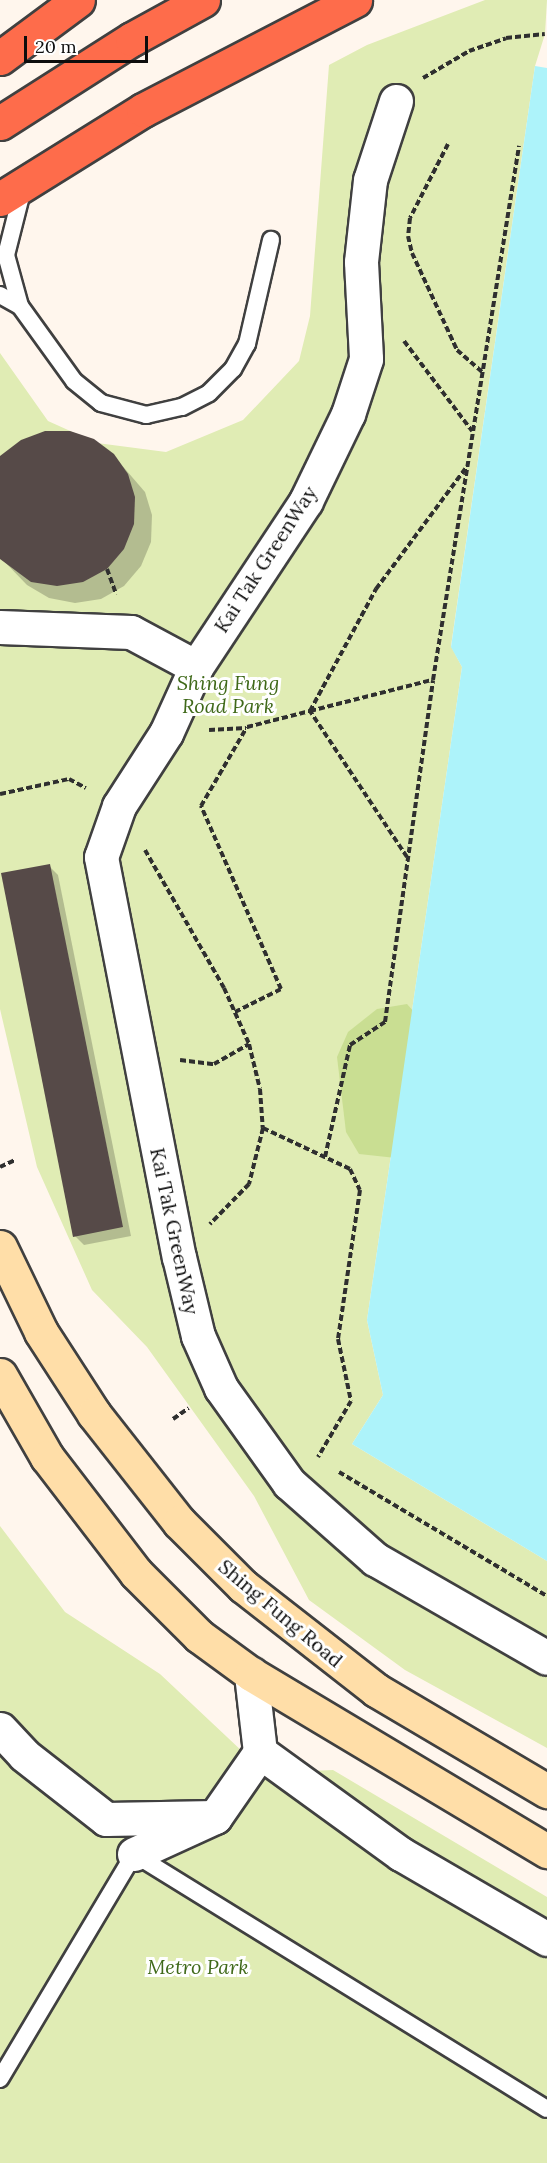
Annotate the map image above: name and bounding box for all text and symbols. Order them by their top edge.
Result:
scale bar [27,24,152,62]
text: 20 m [35,35,77,58]
street label: Kai Tak GreenWay [209,481,321,637]
park label: Shing Fung Road Park [177,670,279,717]
street label: Kai Tak GreenWay [146,1145,204,1317]
street label: Shing Fung Road [214,1554,348,1672]
park label: Metro Park [147,1954,249,1978]

